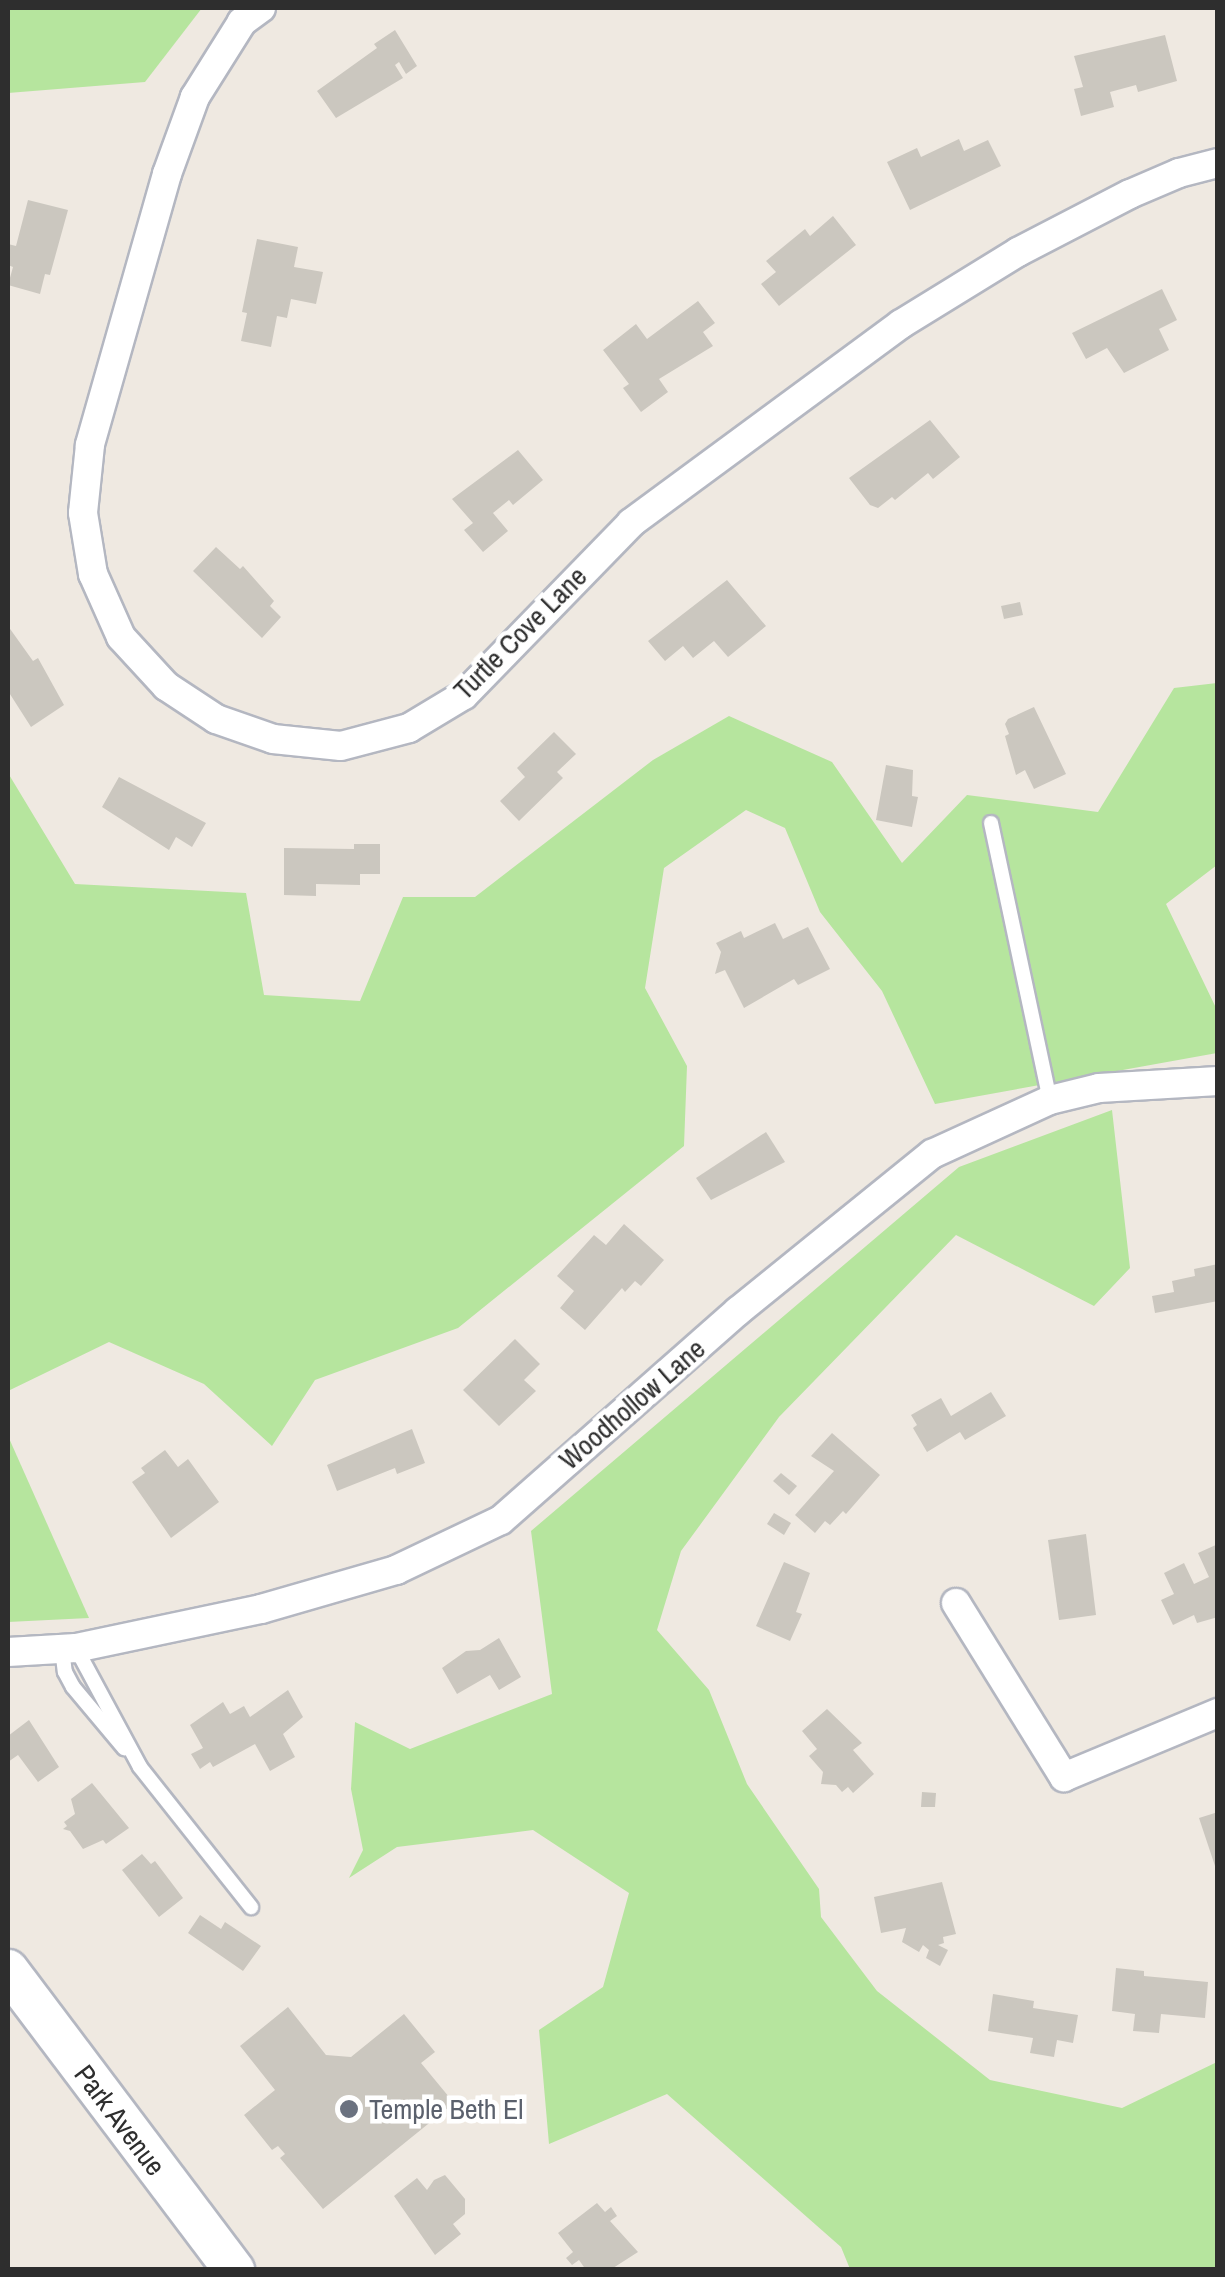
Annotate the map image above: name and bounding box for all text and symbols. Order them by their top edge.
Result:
street label: Turtle Cove Lane [447,560,593,706]
street label: Woodhollow Lane [552,1332,712,1476]
street label: Park Avenue [67,2058,173,2182]
place label: Temple Beth El [369,2092,523,2126]
marker: Temple Beth El [338,2098,360,2120]

